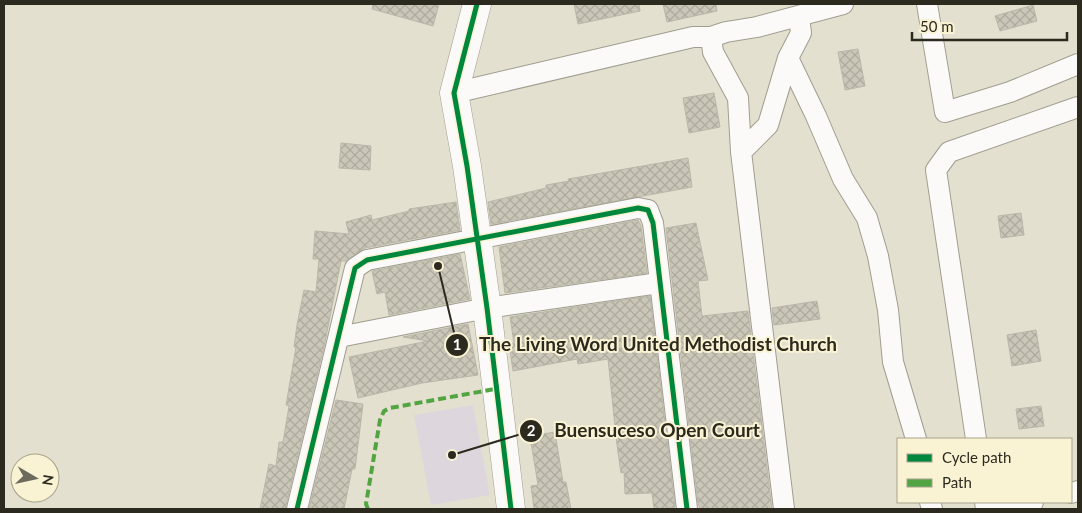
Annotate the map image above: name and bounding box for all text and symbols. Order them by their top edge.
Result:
scale bar [912,10,1067,42]
text: 50 m [920,17,954,35]
callout: The Living Word United Methodist Church [444,328,847,362]
text: The Living Word United Methodist Church [479,332,837,355]
text: 1 [453,335,461,353]
callout: Buensuceso Open Court [519,414,769,448]
text: Buensuceso Open Court [554,418,760,441]
text: 2 [527,421,536,439]
legend [897,438,1072,503]
text: Cycle path [942,448,1011,466]
north arrow [10,453,60,503]
text: N [39,473,58,487]
text: Path [942,473,972,491]

